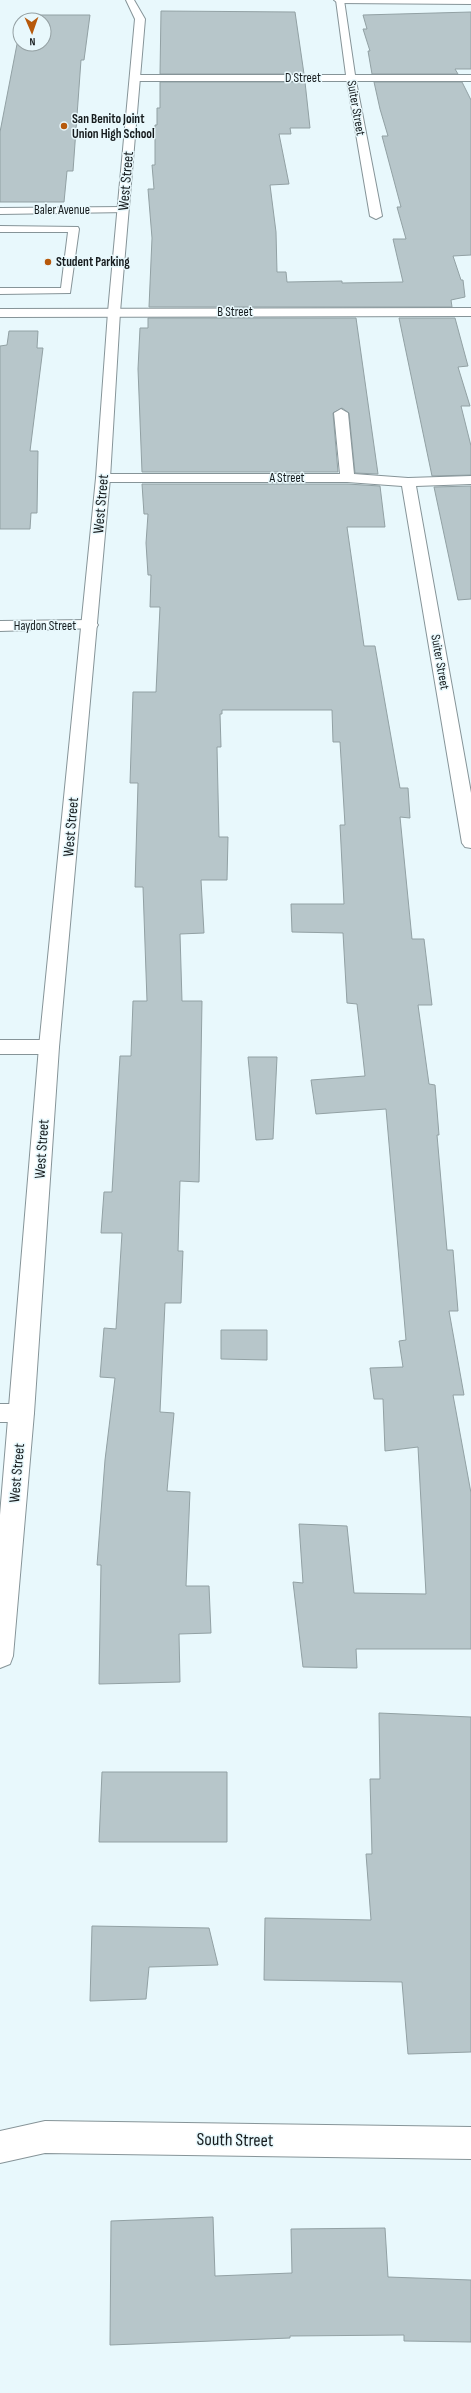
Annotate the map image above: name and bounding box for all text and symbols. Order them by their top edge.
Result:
north arrow [12,12,52,52]
text: N [29,35,35,48]
street label: D Street [285,70,321,86]
street label: Suiter Street [343,79,369,137]
place label: San Benito Joint Union High School [72,111,155,142]
marker: San Benito Joint Union High School [59,121,69,131]
street label: West Street [114,150,138,211]
street label: Baler Avenue [34,202,90,218]
place label: Student Parking [56,254,130,270]
marker: Student Parking [43,257,53,267]
street label: B Street [217,304,253,320]
street label: A Street [268,470,305,486]
street label: West Street [89,473,113,534]
street label: Haydon Street [14,618,76,634]
street label: Suiter Street [427,633,453,691]
street label: West Street [59,796,83,857]
street label: West Street [30,1118,54,1179]
street label: West Street [5,1442,29,1503]
street label: South Street [196,2129,274,2151]

